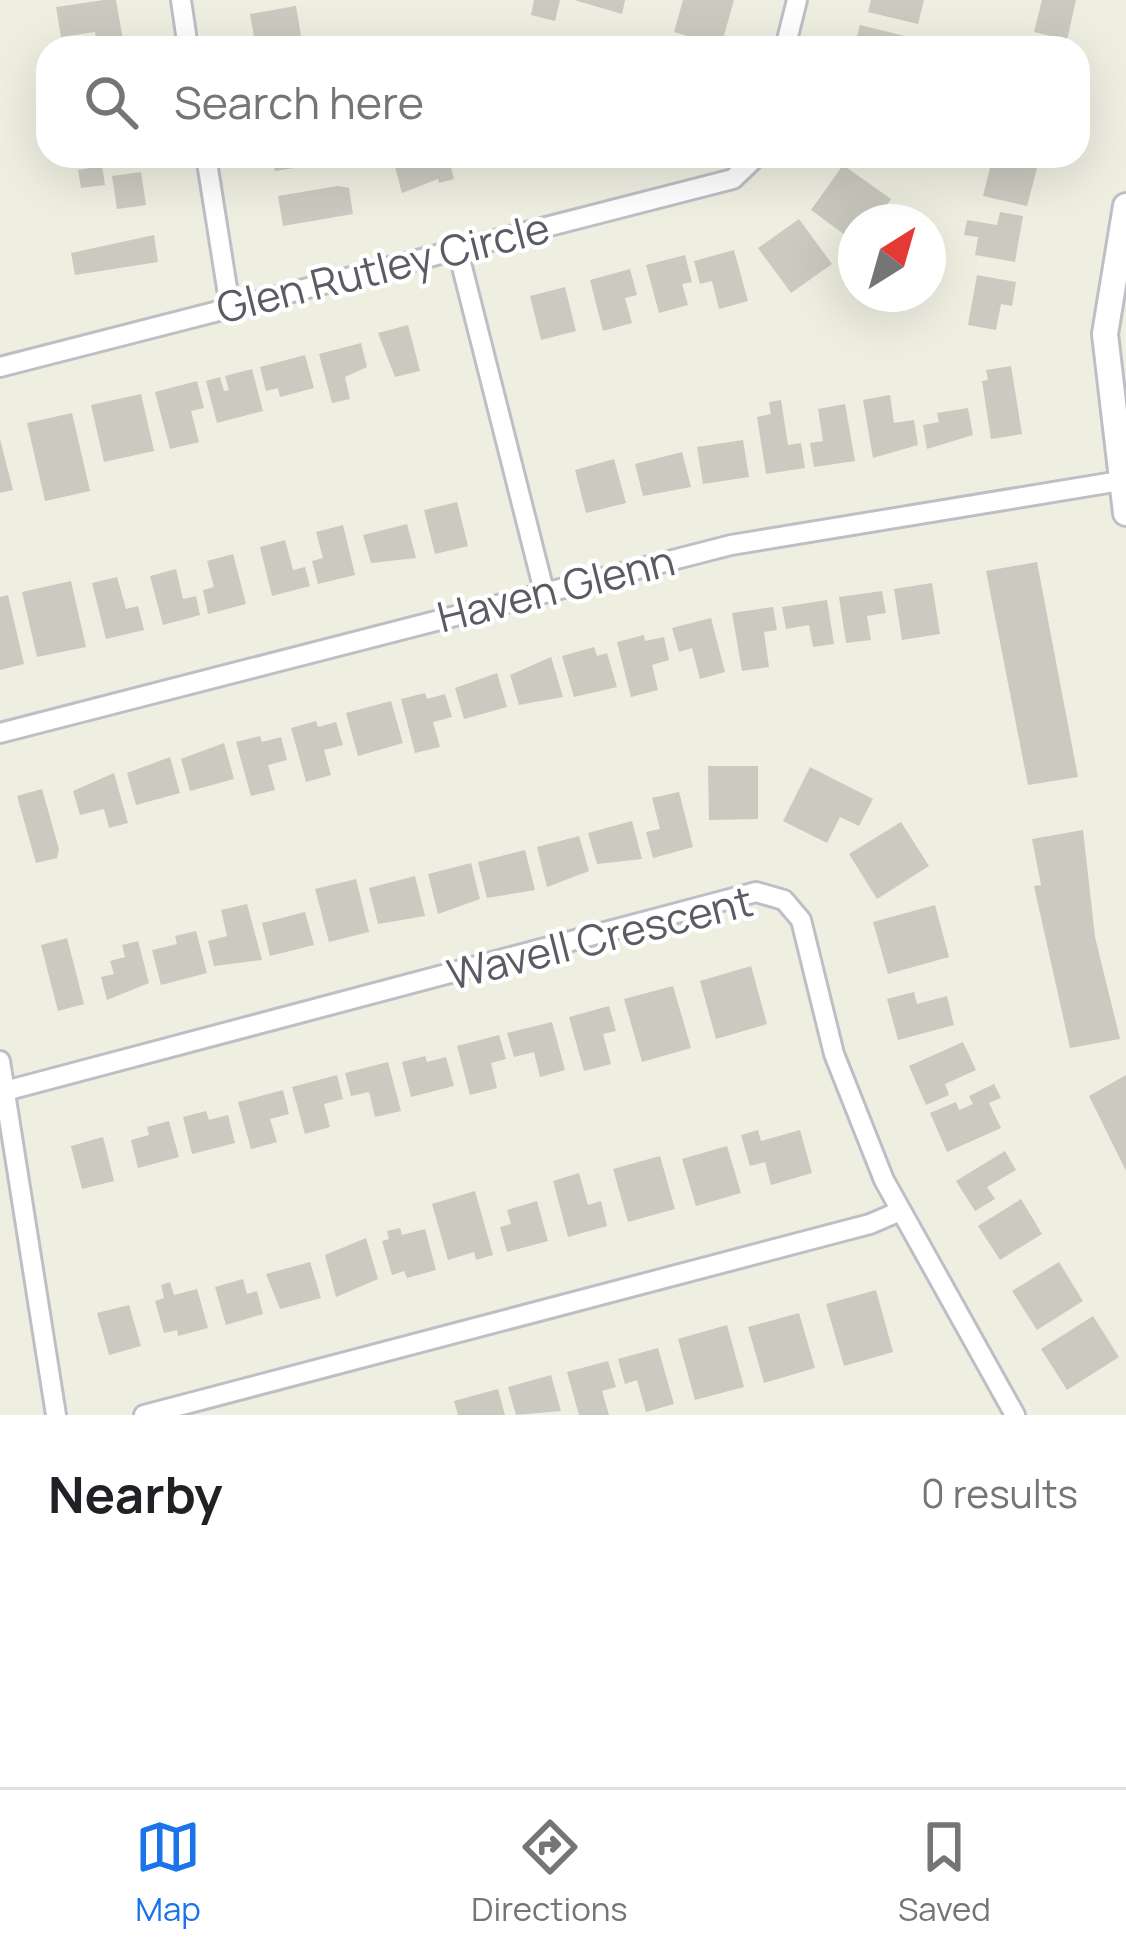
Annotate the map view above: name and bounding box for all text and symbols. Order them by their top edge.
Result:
search box [36,36,1090,168]
icon: search [78,69,144,135]
text: Search here [174,71,424,133]
street label: Glen Rutley Circle [210,198,555,336]
north arrow [838,204,946,312]
street label: Haven Glenn [431,531,680,645]
street label: Wavell Crescent [441,871,758,1003]
text: Nearby [48,1459,223,1528]
text: 0 results [921,1466,1078,1520]
tab: Map [135,1814,201,1931]
tab: Directions [471,1814,628,1931]
tab: Saved [898,1814,991,1931]

